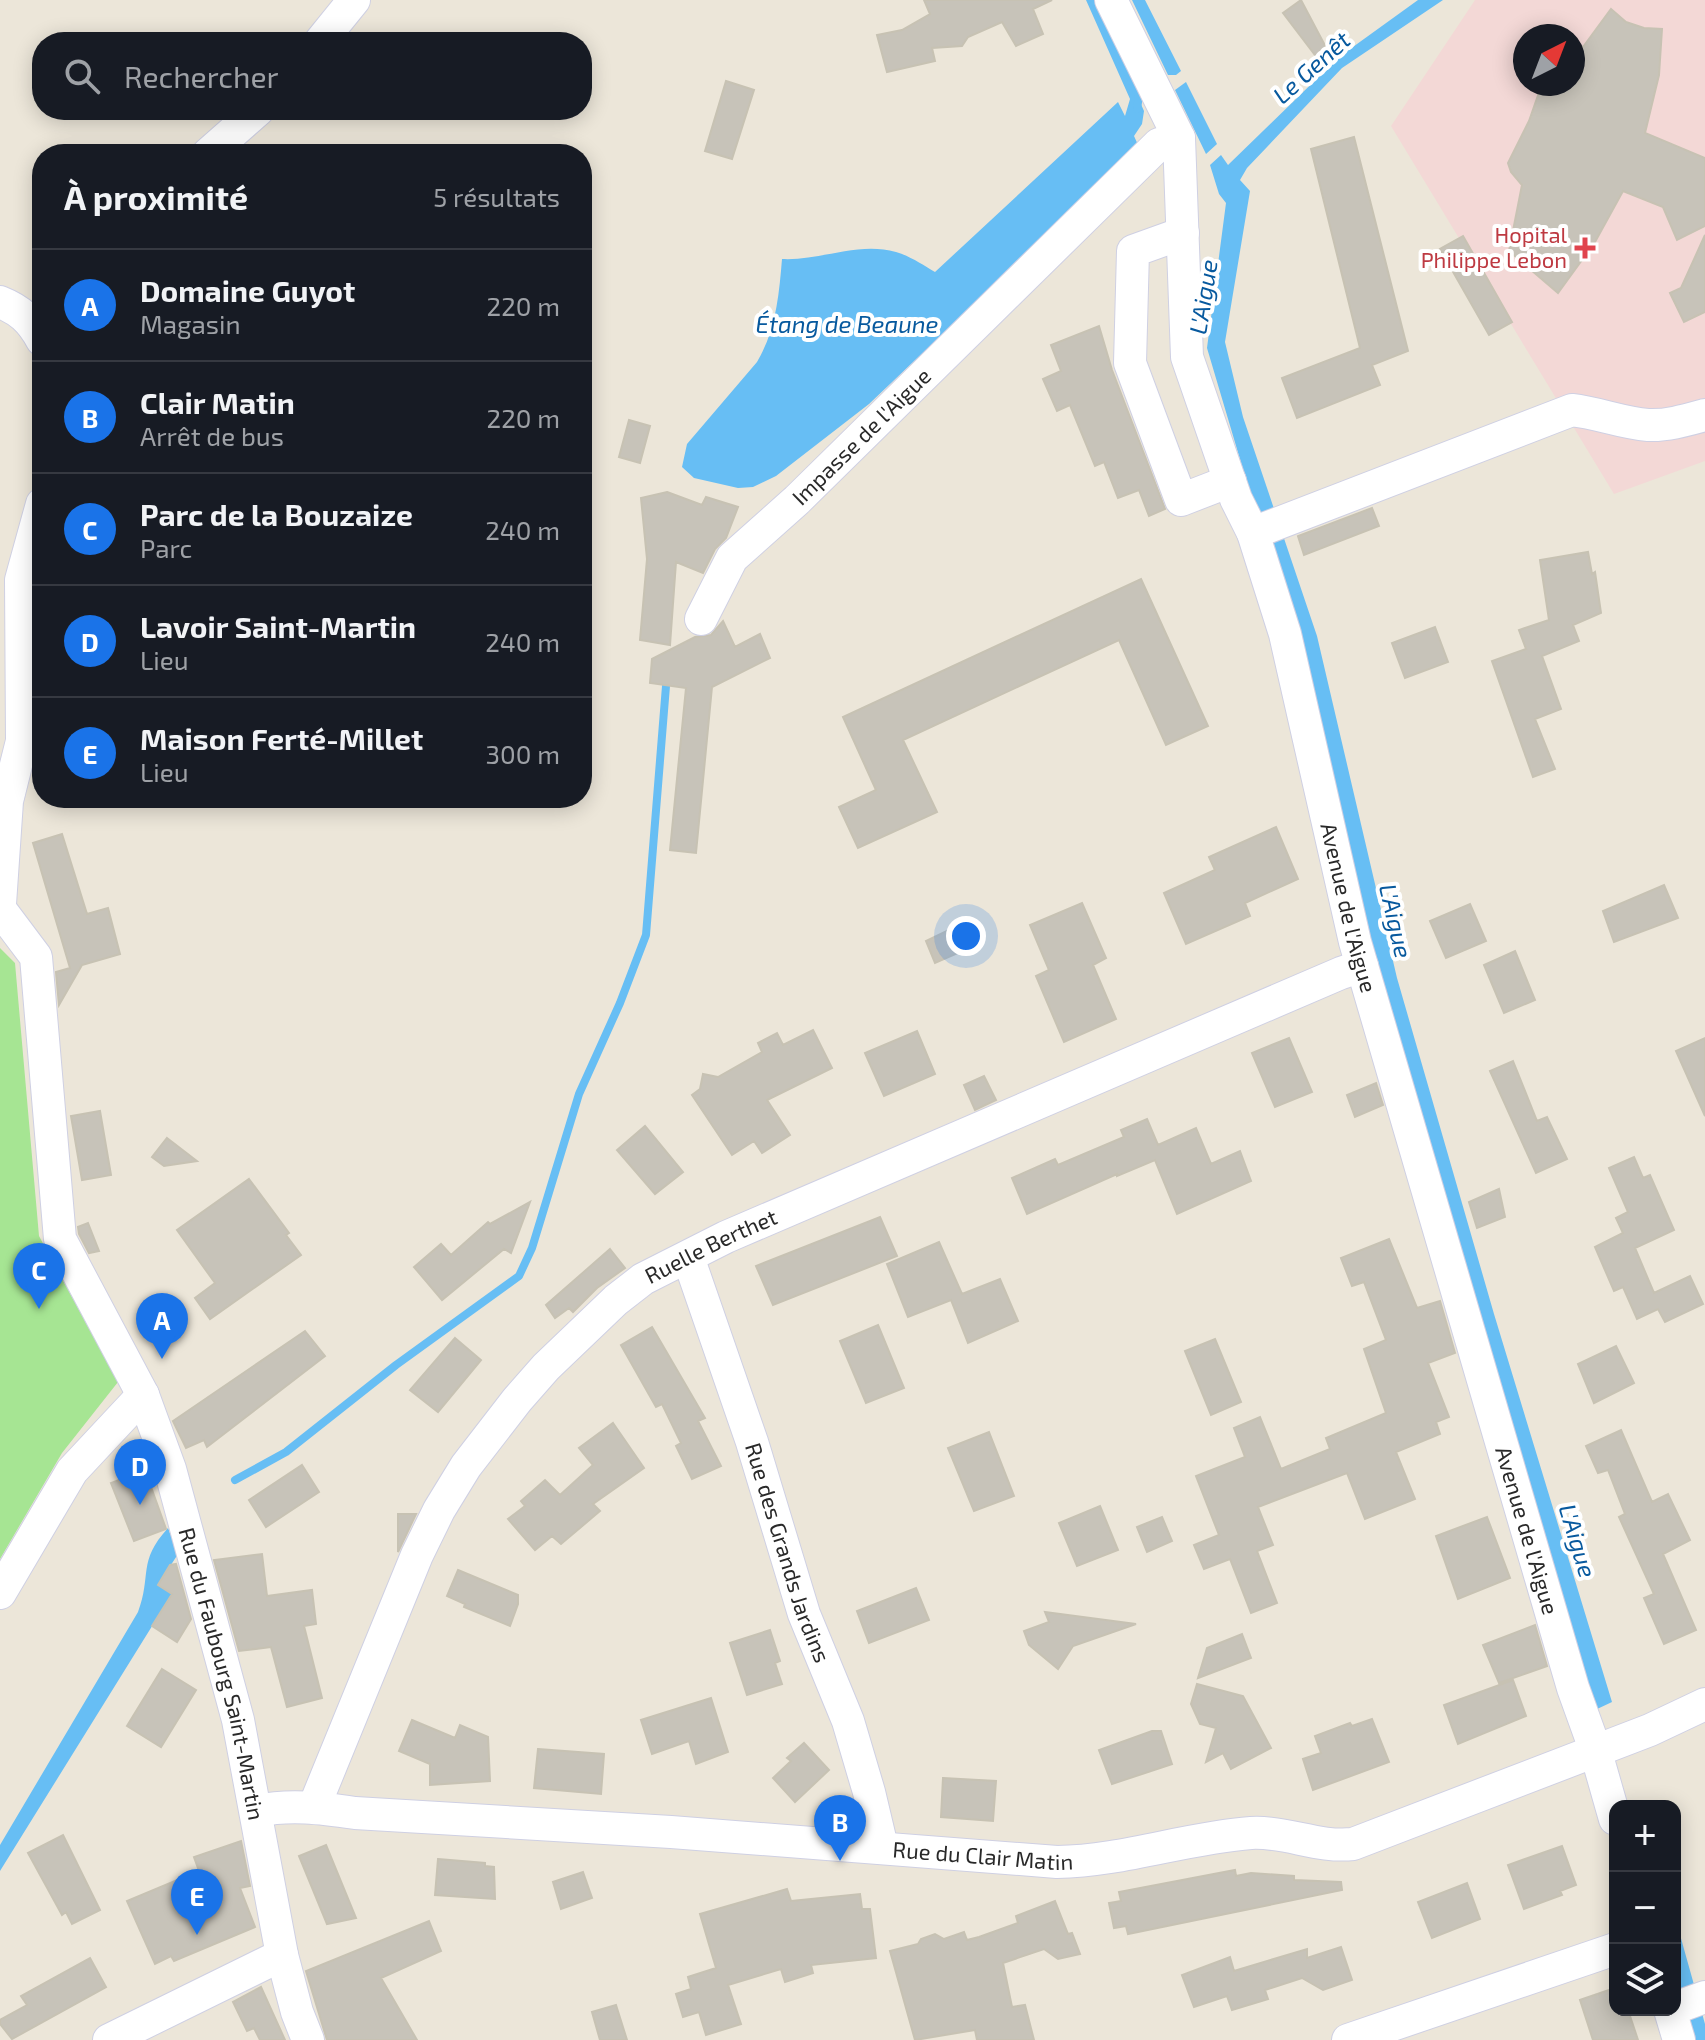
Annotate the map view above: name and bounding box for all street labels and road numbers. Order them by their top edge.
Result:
street label: Impasse de l'Aigue [786,362,936,510]
street label: Avenue de l'Aigue [1316,820,1383,995]
street label: Ruelle Berthet [640,1203,781,1288]
street label: Rue des Grands Jardins [741,1439,836,1666]
street label: Avenue de l'Aigue [1491,1443,1565,1617]
street label: Rue du Faubourg Saint-Martin [174,1525,270,1822]
street label: Rue du Clair Matin [892,1835,1074,1874]

